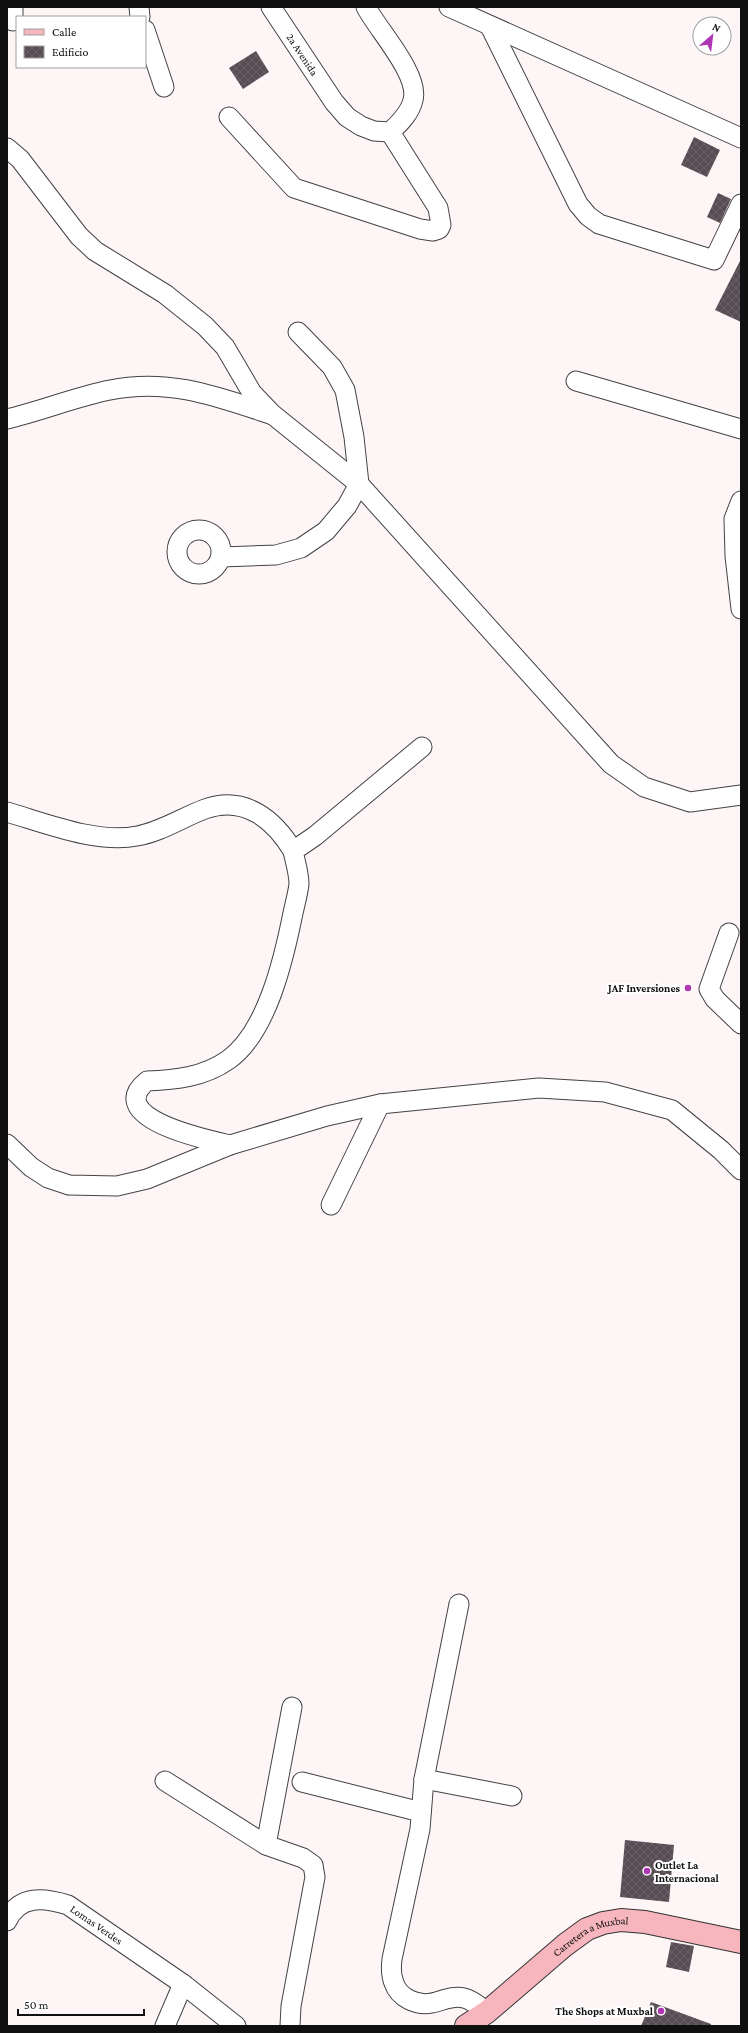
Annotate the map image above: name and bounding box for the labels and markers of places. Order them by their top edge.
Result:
place label: JAF Inversiones [607,982,681,994]
marker: JAF Inversiones [683,983,693,993]
place label: Outlet La Internacional [655,1859,720,1884]
marker: Outlet La Internacional [642,1866,652,1876]
place label: The Shops at Muxbal [555,2005,654,2017]
marker: The Shops at Muxbal [656,2006,666,2016]

